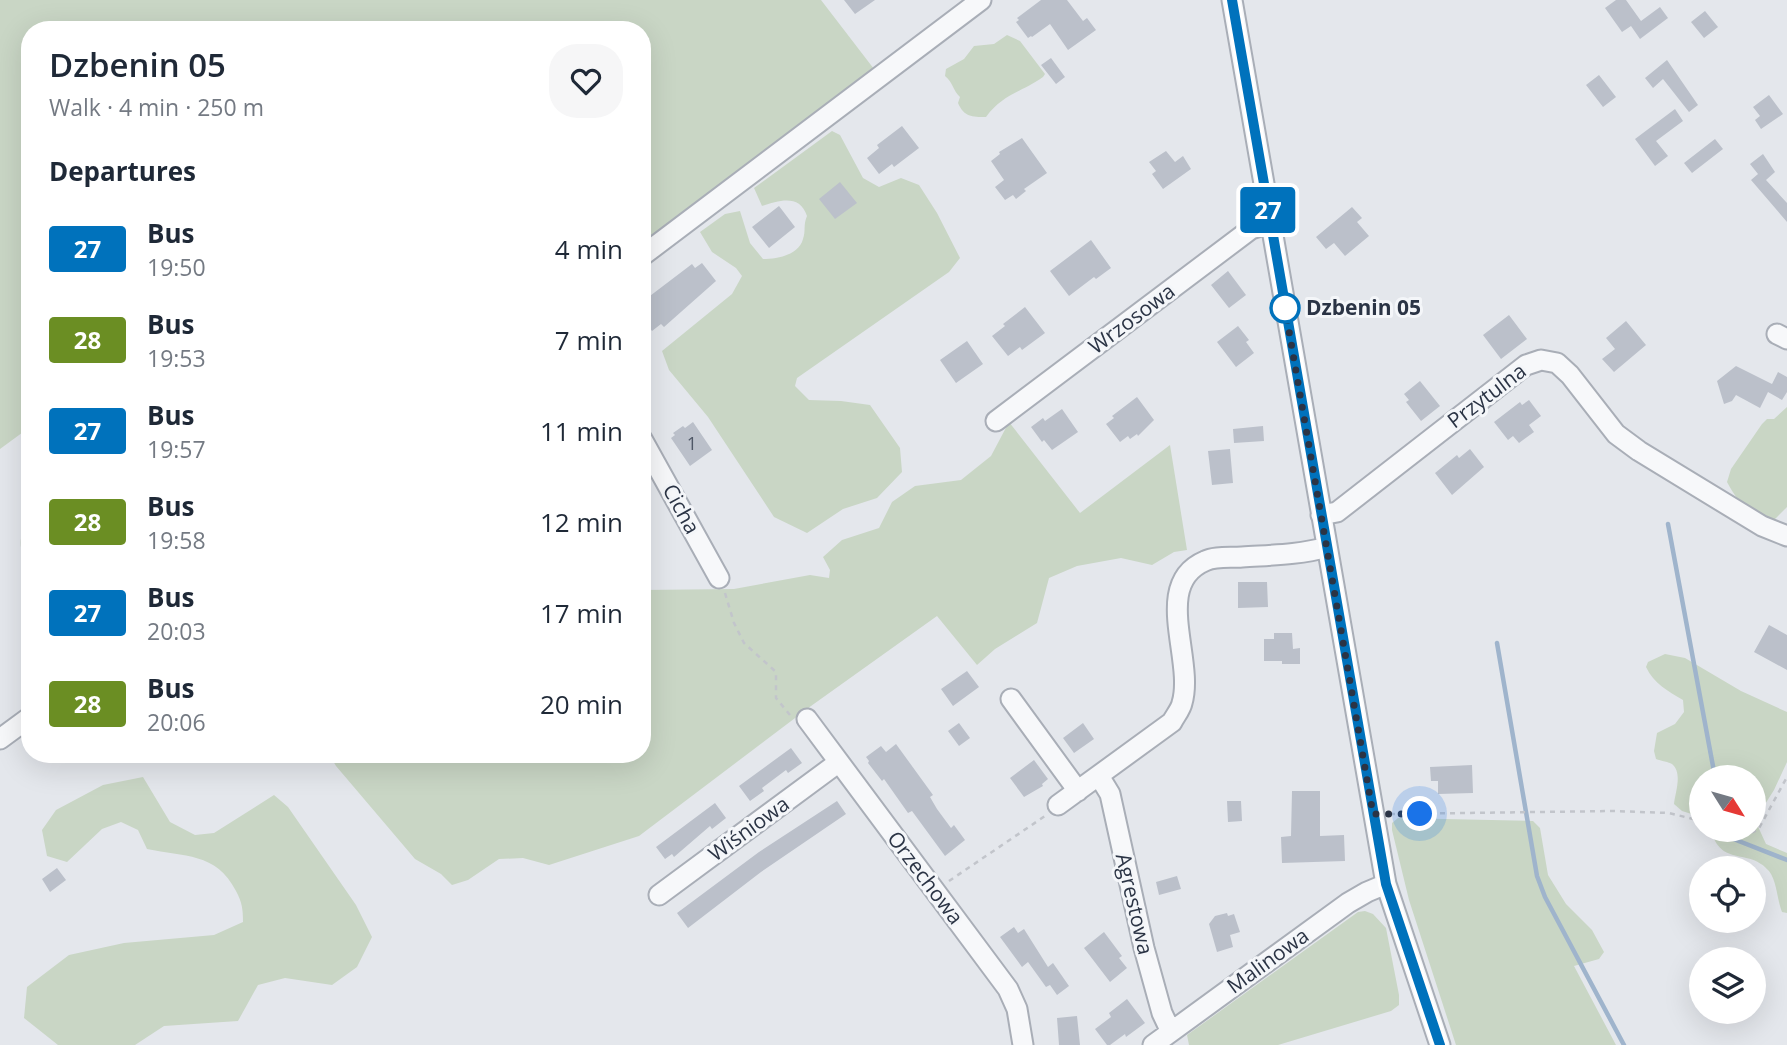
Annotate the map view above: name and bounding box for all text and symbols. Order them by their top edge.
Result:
text: Dzbenin 05 [49,42,226,87]
button: heart [549,44,623,118]
text: Walk · 4 min · 250 m [49,91,264,123]
text: Departures [49,153,196,189]
line badge: 27 [1236,187,1300,233]
text: 27 [1254,193,1282,226]
text: Bus [147,215,194,251]
text: 4 min [555,231,623,267]
text: 27 [74,232,101,265]
text: 19:50 [147,251,206,283]
street label: Wrzosowa [1083,277,1180,360]
marker: Dzbenin 05 [1270,293,1300,323]
place label: Dzbenin 05 [1306,293,1421,321]
text: Bus [147,306,194,342]
text: 7 min [555,322,623,358]
text: 28 [74,323,101,356]
text: 19:53 [147,342,206,374]
street label: Przytulna [1441,356,1531,434]
text: Bus [147,397,194,433]
text: 11 min [540,413,623,449]
text: 27 [74,414,101,447]
house number: 1 [687,431,697,455]
text: 19:57 [147,433,206,465]
street label: Cicha [657,478,707,539]
text: Bus [147,488,194,524]
text: 12 min [540,504,623,540]
text: 28 [74,505,101,538]
text: 19:58 [147,524,206,556]
text: Bus [147,579,194,615]
text: 17 min [540,595,623,631]
text: 27 [74,596,101,629]
text: 20:03 [147,615,206,647]
text: Bus [147,670,194,706]
text: 20 min [540,686,623,722]
text: 28 [74,687,101,720]
text: 20:06 [147,706,206,738]
north arrow [1689,765,1766,842]
map controls [1689,765,1766,1024]
street label: Wiśniowa [702,789,794,867]
your location [1402,796,1437,831]
street label: Orzechowa [881,825,970,930]
street label: Agrestowa [1110,850,1160,957]
button: locate [1689,856,1766,933]
street label: Malinowa [1221,921,1314,999]
button: layers [1689,947,1766,1024]

